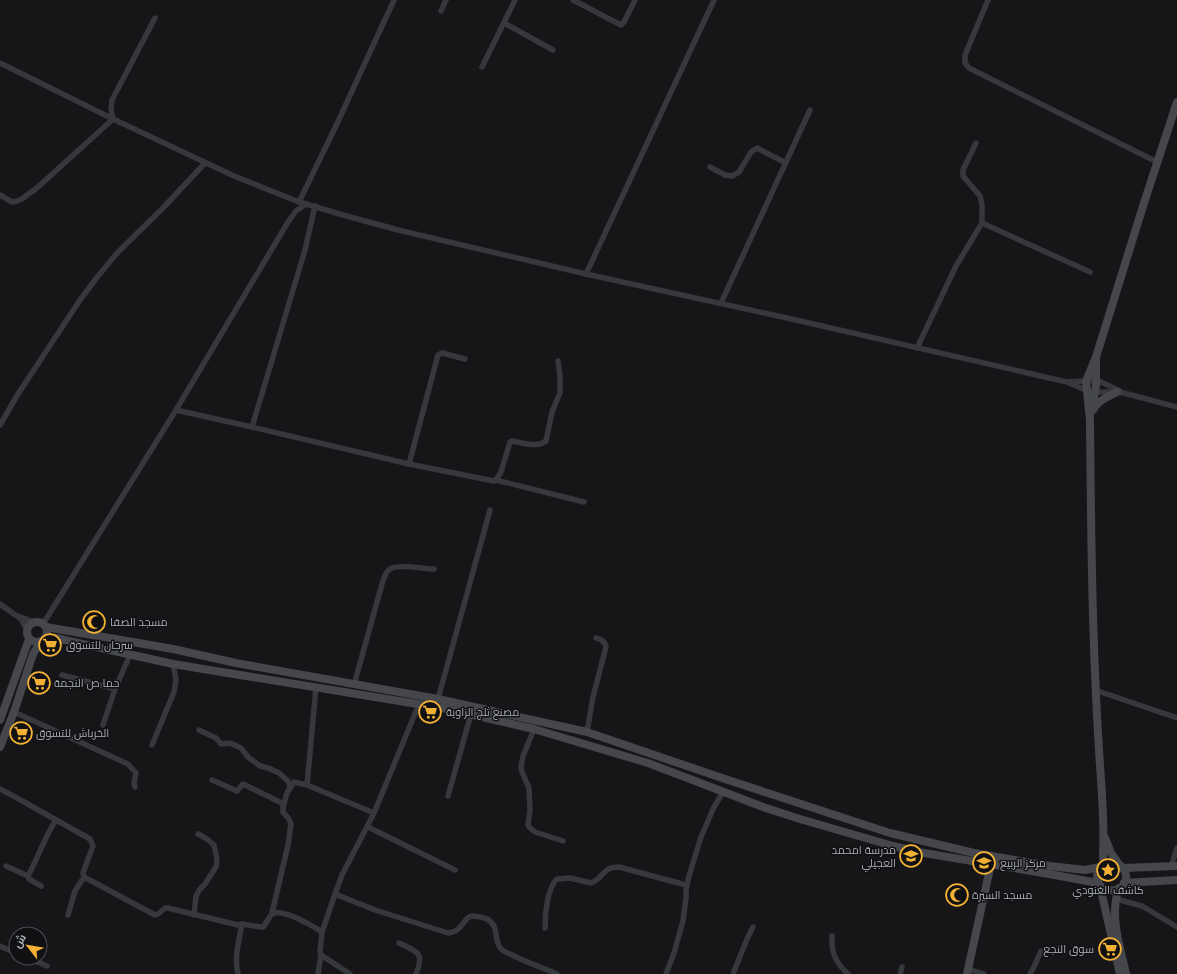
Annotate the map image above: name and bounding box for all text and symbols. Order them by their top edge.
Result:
mosque icon: مسجد الصفا [81,609,107,635]
place label: مسجد الصفا [110,615,168,629]
supermarket icon: سرحان للتسوق [37,632,63,658]
place label: سرحان للتسوق [66,638,133,652]
supermarket icon: حما ص النجمة [26,670,52,696]
place label: حما ص النجمة [54,676,119,690]
supermarket icon: مصنع ثلج الزاوية [417,699,443,725]
place label: مصنع ثلج الزاوية [446,705,519,720]
supermarket icon: الخرباش للتسوق [8,720,34,746]
place label: الخرباش للتسوق [36,726,109,740]
place label: مدرسة امحمد العجيلي [832,843,896,872]
school or university icon: مدرسة امحمد العجيلي [898,843,924,869]
school or university icon: مركز الربيع [971,850,997,876]
place label: مركز الربيع [1000,856,1046,871]
place icon: كاشف الغنودي [1095,857,1121,883]
mosque icon: مسجد السيرة [944,882,970,908]
place label: كاشف الغنودي [1072,883,1144,899]
place label: مسجد السيرة [972,888,1032,902]
north arrow [8,926,48,966]
text: ش [10,931,29,951]
supermarket icon: سوق النجع [1097,936,1123,962]
place label: سوق النجع [1043,942,1094,957]

